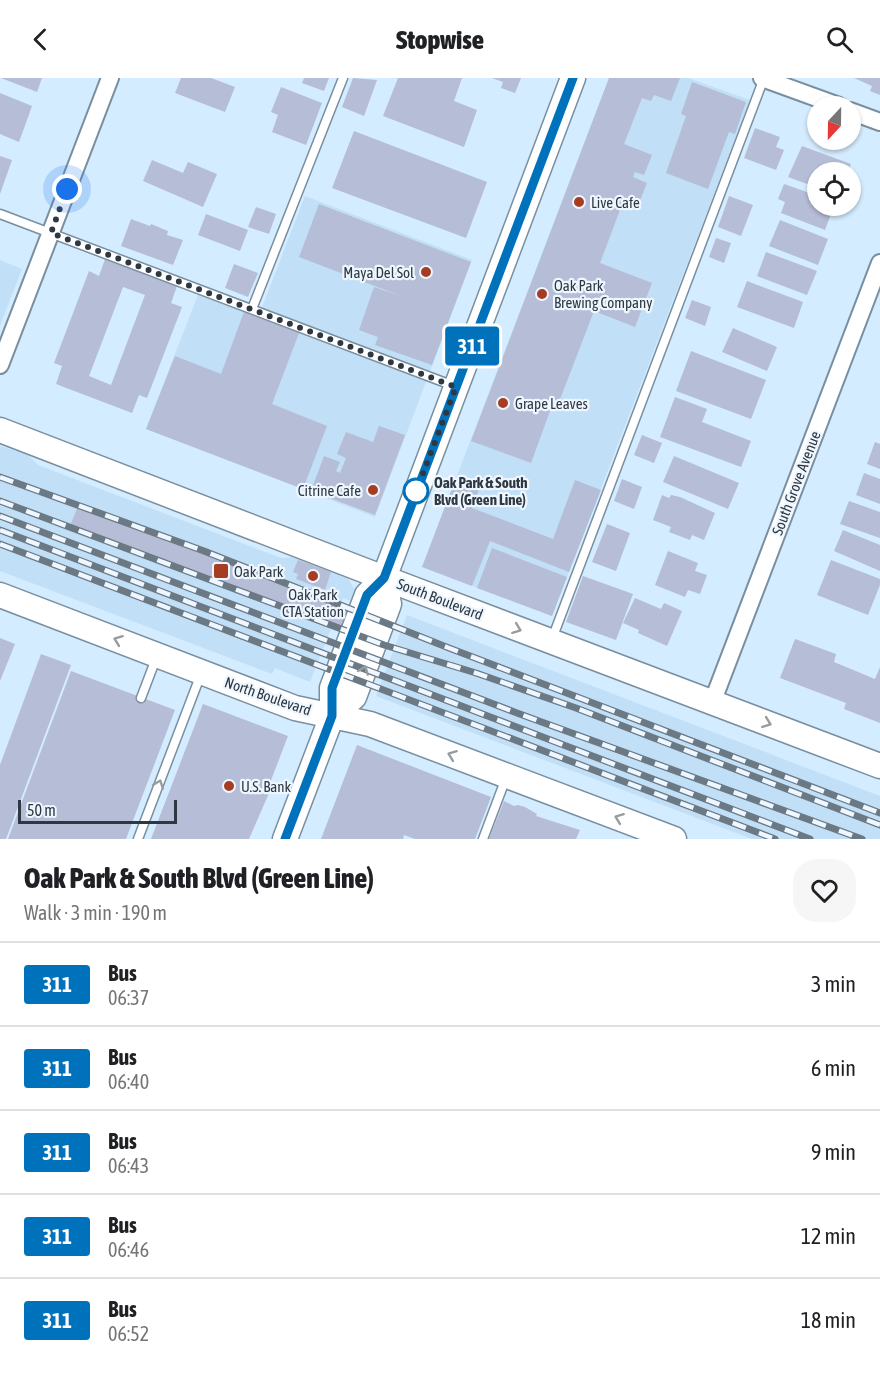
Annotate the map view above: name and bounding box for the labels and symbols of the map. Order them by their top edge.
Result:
north arrow [807,96,861,150]
your location [52,174,82,204]
place label: Live Cafe [591,194,640,211]
marker: Live Cafe [572,195,586,209]
place label: Maya Del Sol [343,264,414,281]
marker: Maya Del Sol [419,265,433,279]
place label: Oak Park Brewing Company [554,277,653,311]
marker: Oak Park Brewing Company [535,287,549,301]
line badge: 311 [438,326,506,366]
place label: Grape Leaves [515,395,588,412]
marker: Grape Leaves [496,396,510,410]
street label: South Grove Avenue [768,428,824,537]
place label: Oak Park & South Blvd (Green Line) [434,474,528,508]
marker: Oak Park & South Blvd (Green Line) [403,478,429,504]
place label: Citrine Cafe [298,482,361,499]
marker: Citrine Cafe [366,483,380,497]
marker: Oak Park [212,562,230,580]
place label: Oak Park [234,563,284,580]
marker: Oak Park CTA Station [306,569,320,583]
street label: South Boulevard [395,575,485,623]
place label: Oak Park CTA Station [282,586,344,620]
one-way arrow [511,621,522,634]
one-way arrow [114,635,124,648]
one-way arrow [357,665,370,676]
street label: North Boulevard [223,673,313,719]
one-way arrow [761,716,771,729]
one-way arrow [447,750,458,762]
place label: U.S. Bank [241,778,292,795]
one-way arrow [152,779,164,790]
marker: U.S. Bank [222,779,236,793]
scale bar [18,797,177,824]
one-way arrow [614,813,625,826]

